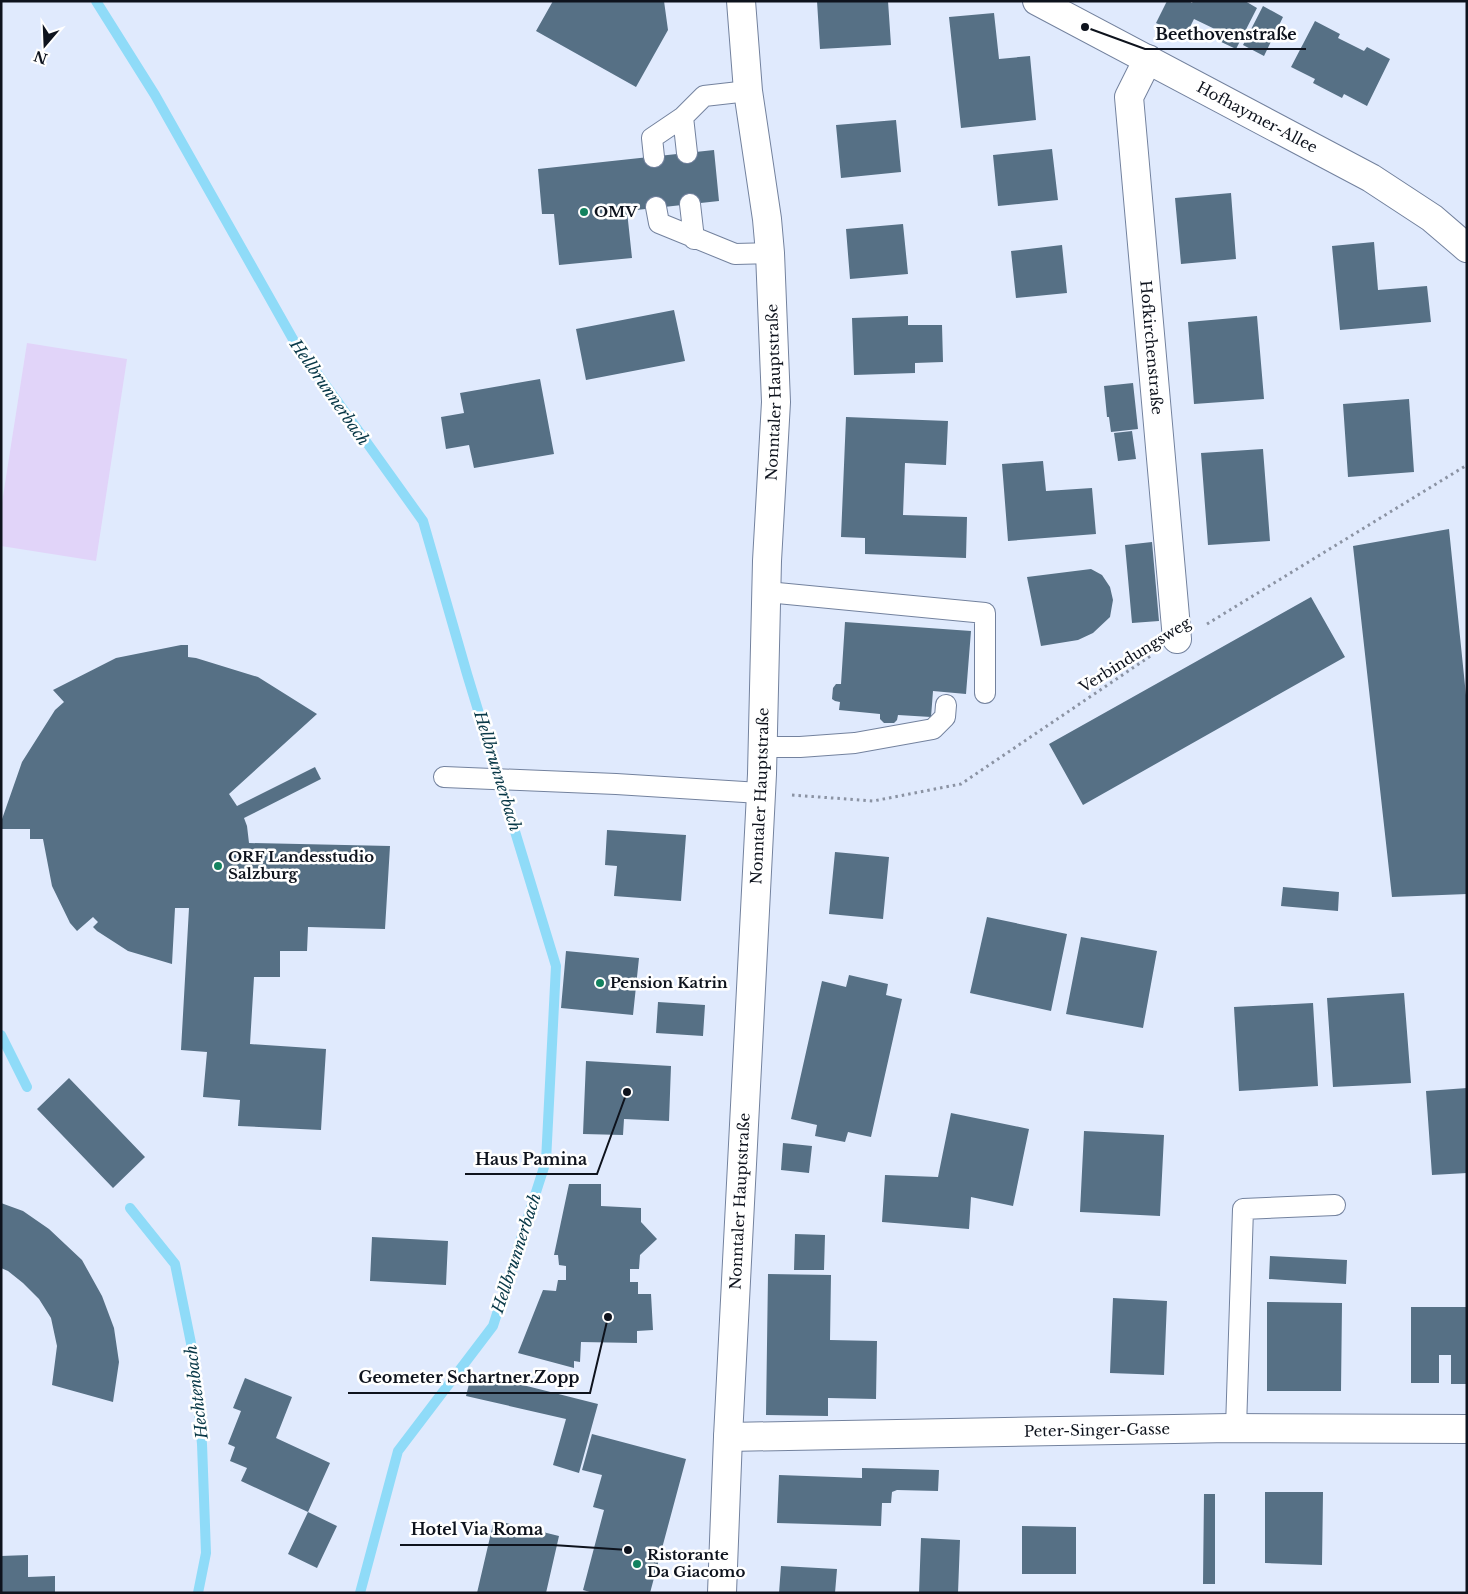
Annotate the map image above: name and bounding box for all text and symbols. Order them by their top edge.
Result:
callout: Beethovenstraße [1145,18,1306,49]
north arrow [20,20,70,70]
text: Beethovenstraße [1155,24,1297,44]
text: N [32,47,50,68]
street label: Hofhaymer-Allee [1194,77,1321,157]
place label: OMV [594,202,638,221]
marker: OMV [578,206,590,218]
street label: Hofkirchenstraße [1136,279,1167,416]
street label: Nonntaler Hauptstraße [762,303,785,481]
water label: Hellbrunnerbach [285,334,374,449]
street label: Verbindungsweg [1075,612,1195,697]
water label: Hellbrunnerbach [470,707,526,834]
street label: Nonntaler Hauptstraße [746,707,773,885]
place label: ORF Landesstudio Salzburg [228,847,374,883]
marker: ORF Landesstudio Salzburg [212,860,224,872]
place label: Pension Katrin [610,973,728,992]
marker: Pension Katrin [594,977,606,989]
street label: Nonntaler Hauptstraße [726,1112,754,1290]
callout: Haus Pamina [465,1143,597,1174]
text: Haus Pamina [475,1149,587,1169]
water label: Hellbrunnerbach [487,1190,545,1317]
water label: Hechtenbach [180,1344,212,1441]
callout: Geometer Schartner.Zopp [348,1362,590,1393]
text: Geometer Schartner.Zopp [358,1367,580,1387]
street label: Peter-Singer-Gasse [1024,1419,1170,1441]
callout: Hotel Via Roma [400,1514,553,1545]
text: Hotel Via Roma [411,1519,543,1539]
place label: Ristorante Da Giacomo [647,1545,745,1581]
marker: Ristorante Da Giacomo [631,1558,643,1570]

